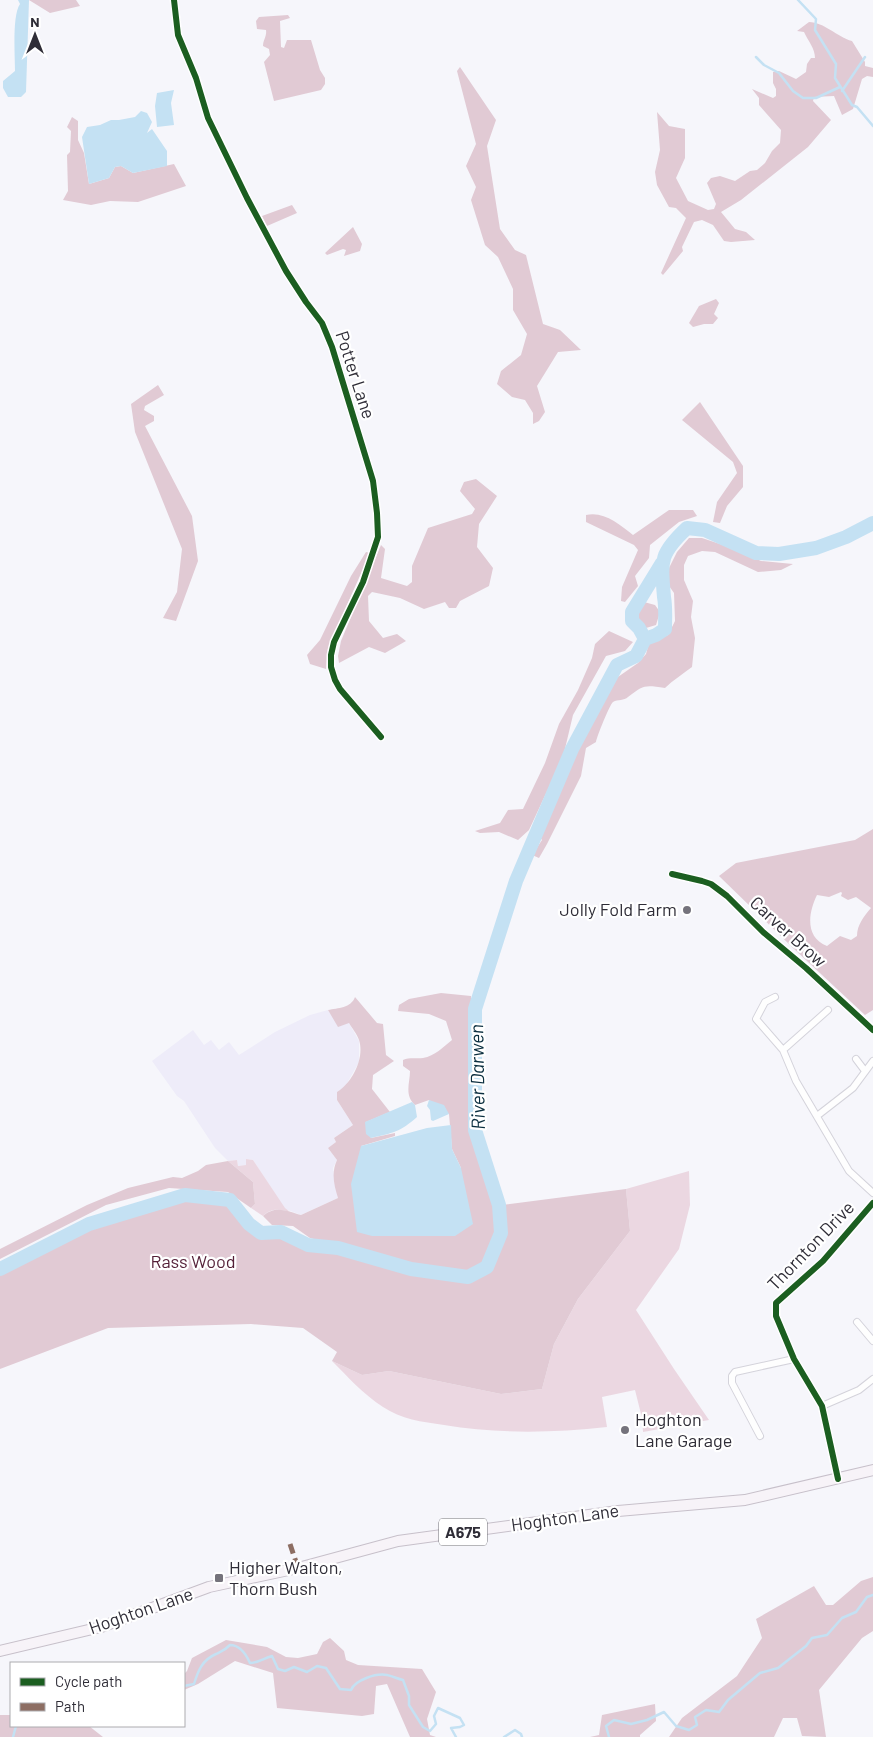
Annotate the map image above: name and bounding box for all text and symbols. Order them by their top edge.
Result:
north arrow [10,10,60,60]
text: N [30,13,40,30]
street label: Potter Lane [331,328,381,421]
street label: Carver Brow [746,891,831,971]
place label: Jolly Fold Farm [559,898,677,920]
marker: Jolly Fold Farm [681,904,693,916]
water label: River Darwen [464,1024,489,1130]
street label: Thornton Drive [762,1196,858,1294]
park label: Rass Wood [150,1250,236,1272]
place label: Hoghton Lane Garage [635,1408,732,1451]
marker: Hoghton Lane Garage [619,1424,631,1436]
street label: Hoghton Lane [509,1499,620,1535]
road number: A675 [439,1518,487,1545]
place label: Higher Walton, Thorn Bush [229,1556,343,1599]
marker: Higher Walton, Thorn Bush [213,1572,225,1584]
street label: Hoghton Lane [86,1582,196,1638]
legend [10,1662,185,1727]
text: Cycle path [55,1672,122,1690]
text: Path [55,1697,85,1715]

